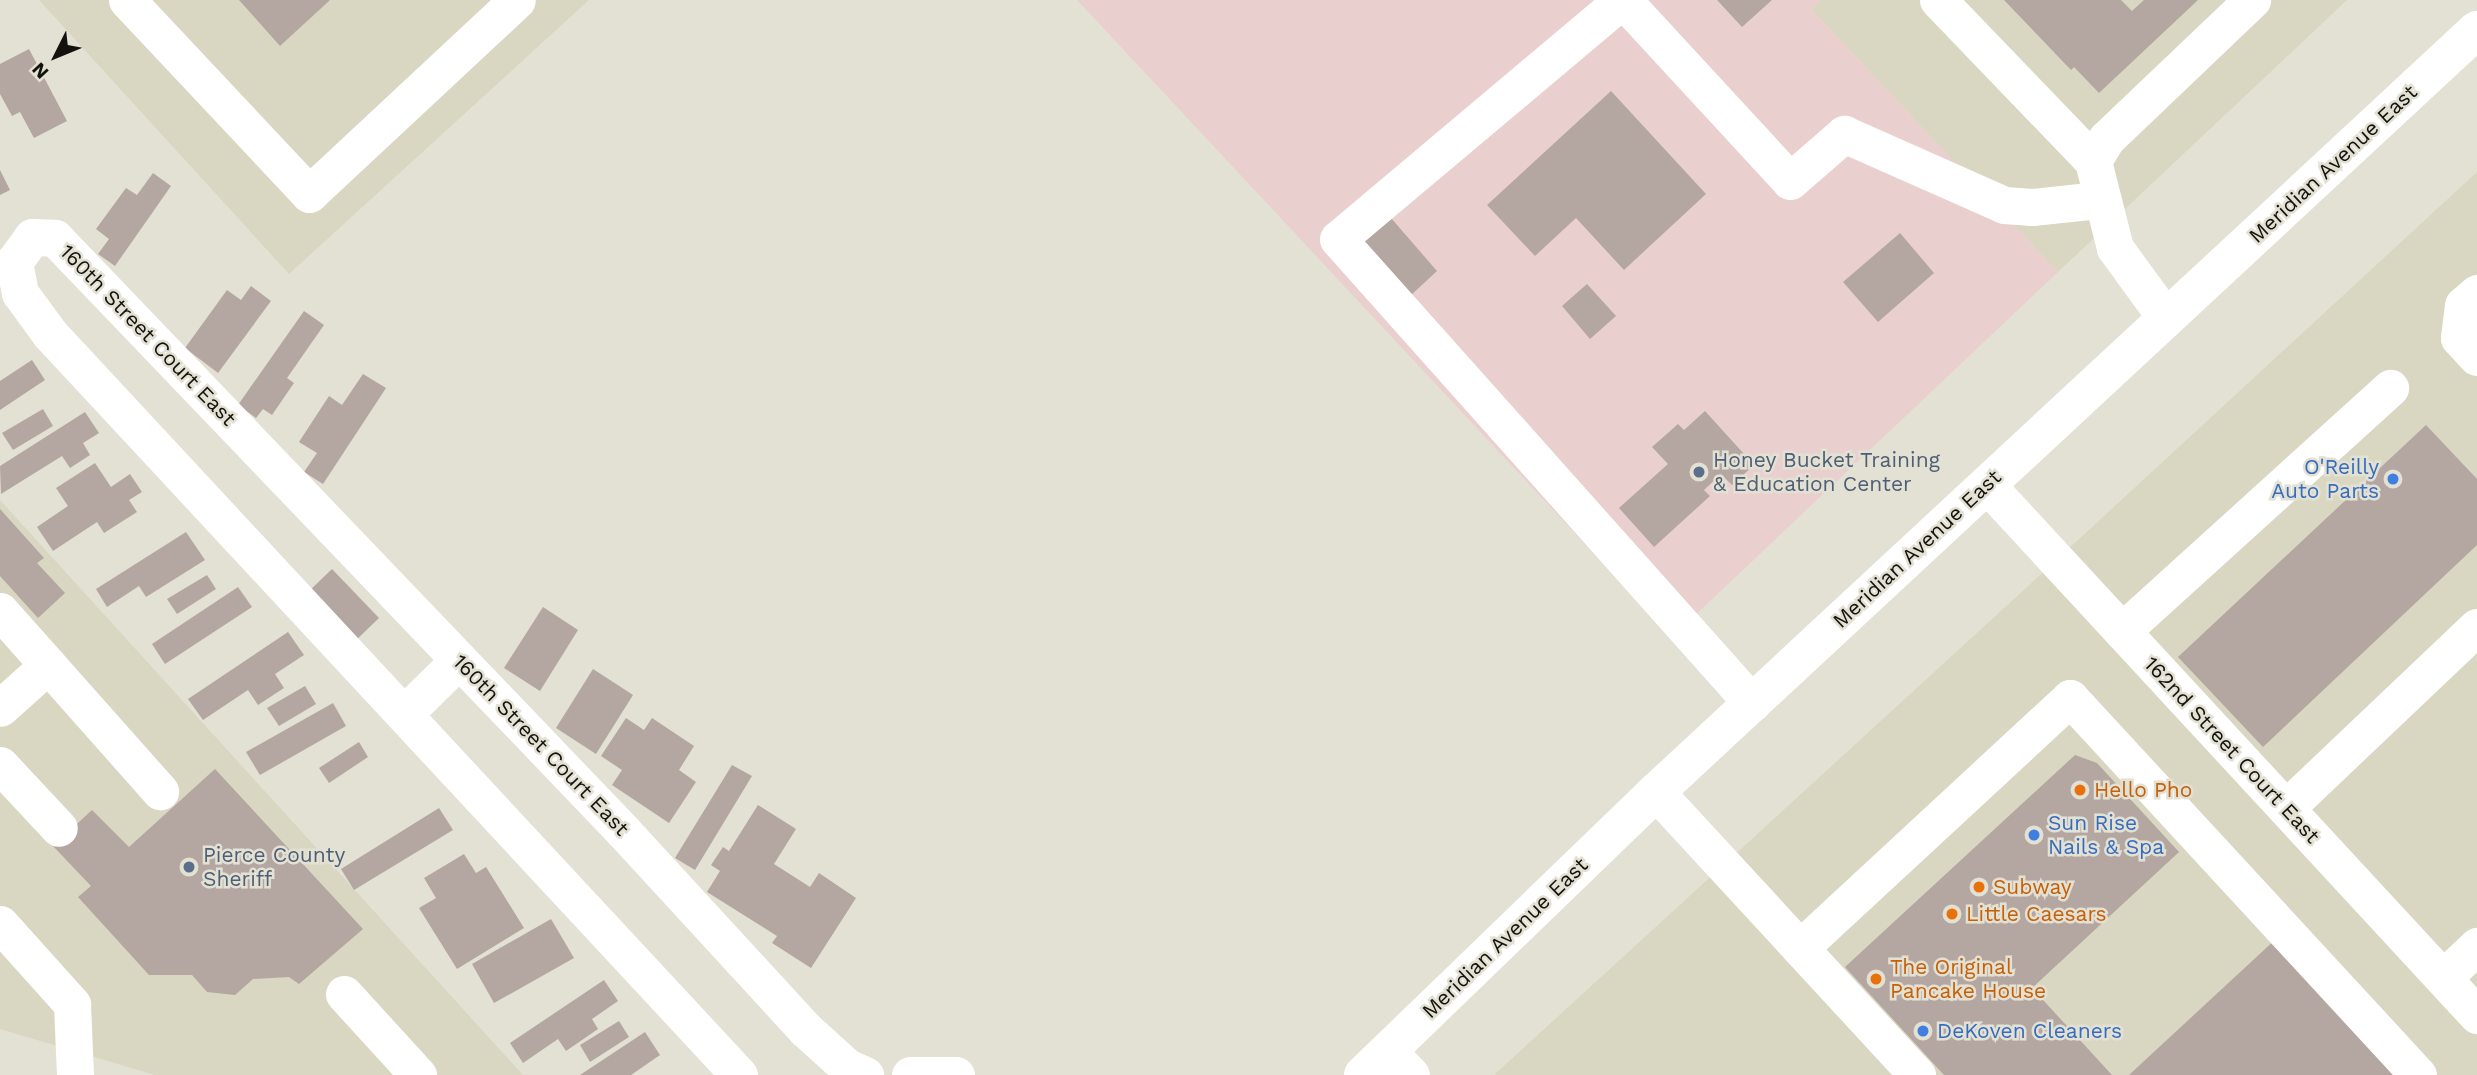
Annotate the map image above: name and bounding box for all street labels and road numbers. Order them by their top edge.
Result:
street label: Meridian Avenue East [2243,79,2423,249]
street label: 160th Street Court East [55,239,241,431]
street label: Meridian Avenue East [1827,464,2007,634]
street label: 160th Street Court East [448,649,634,841]
street label: 162nd Street Court East [2139,651,2325,849]
street label: Meridian Avenue East [1417,852,1593,1024]

